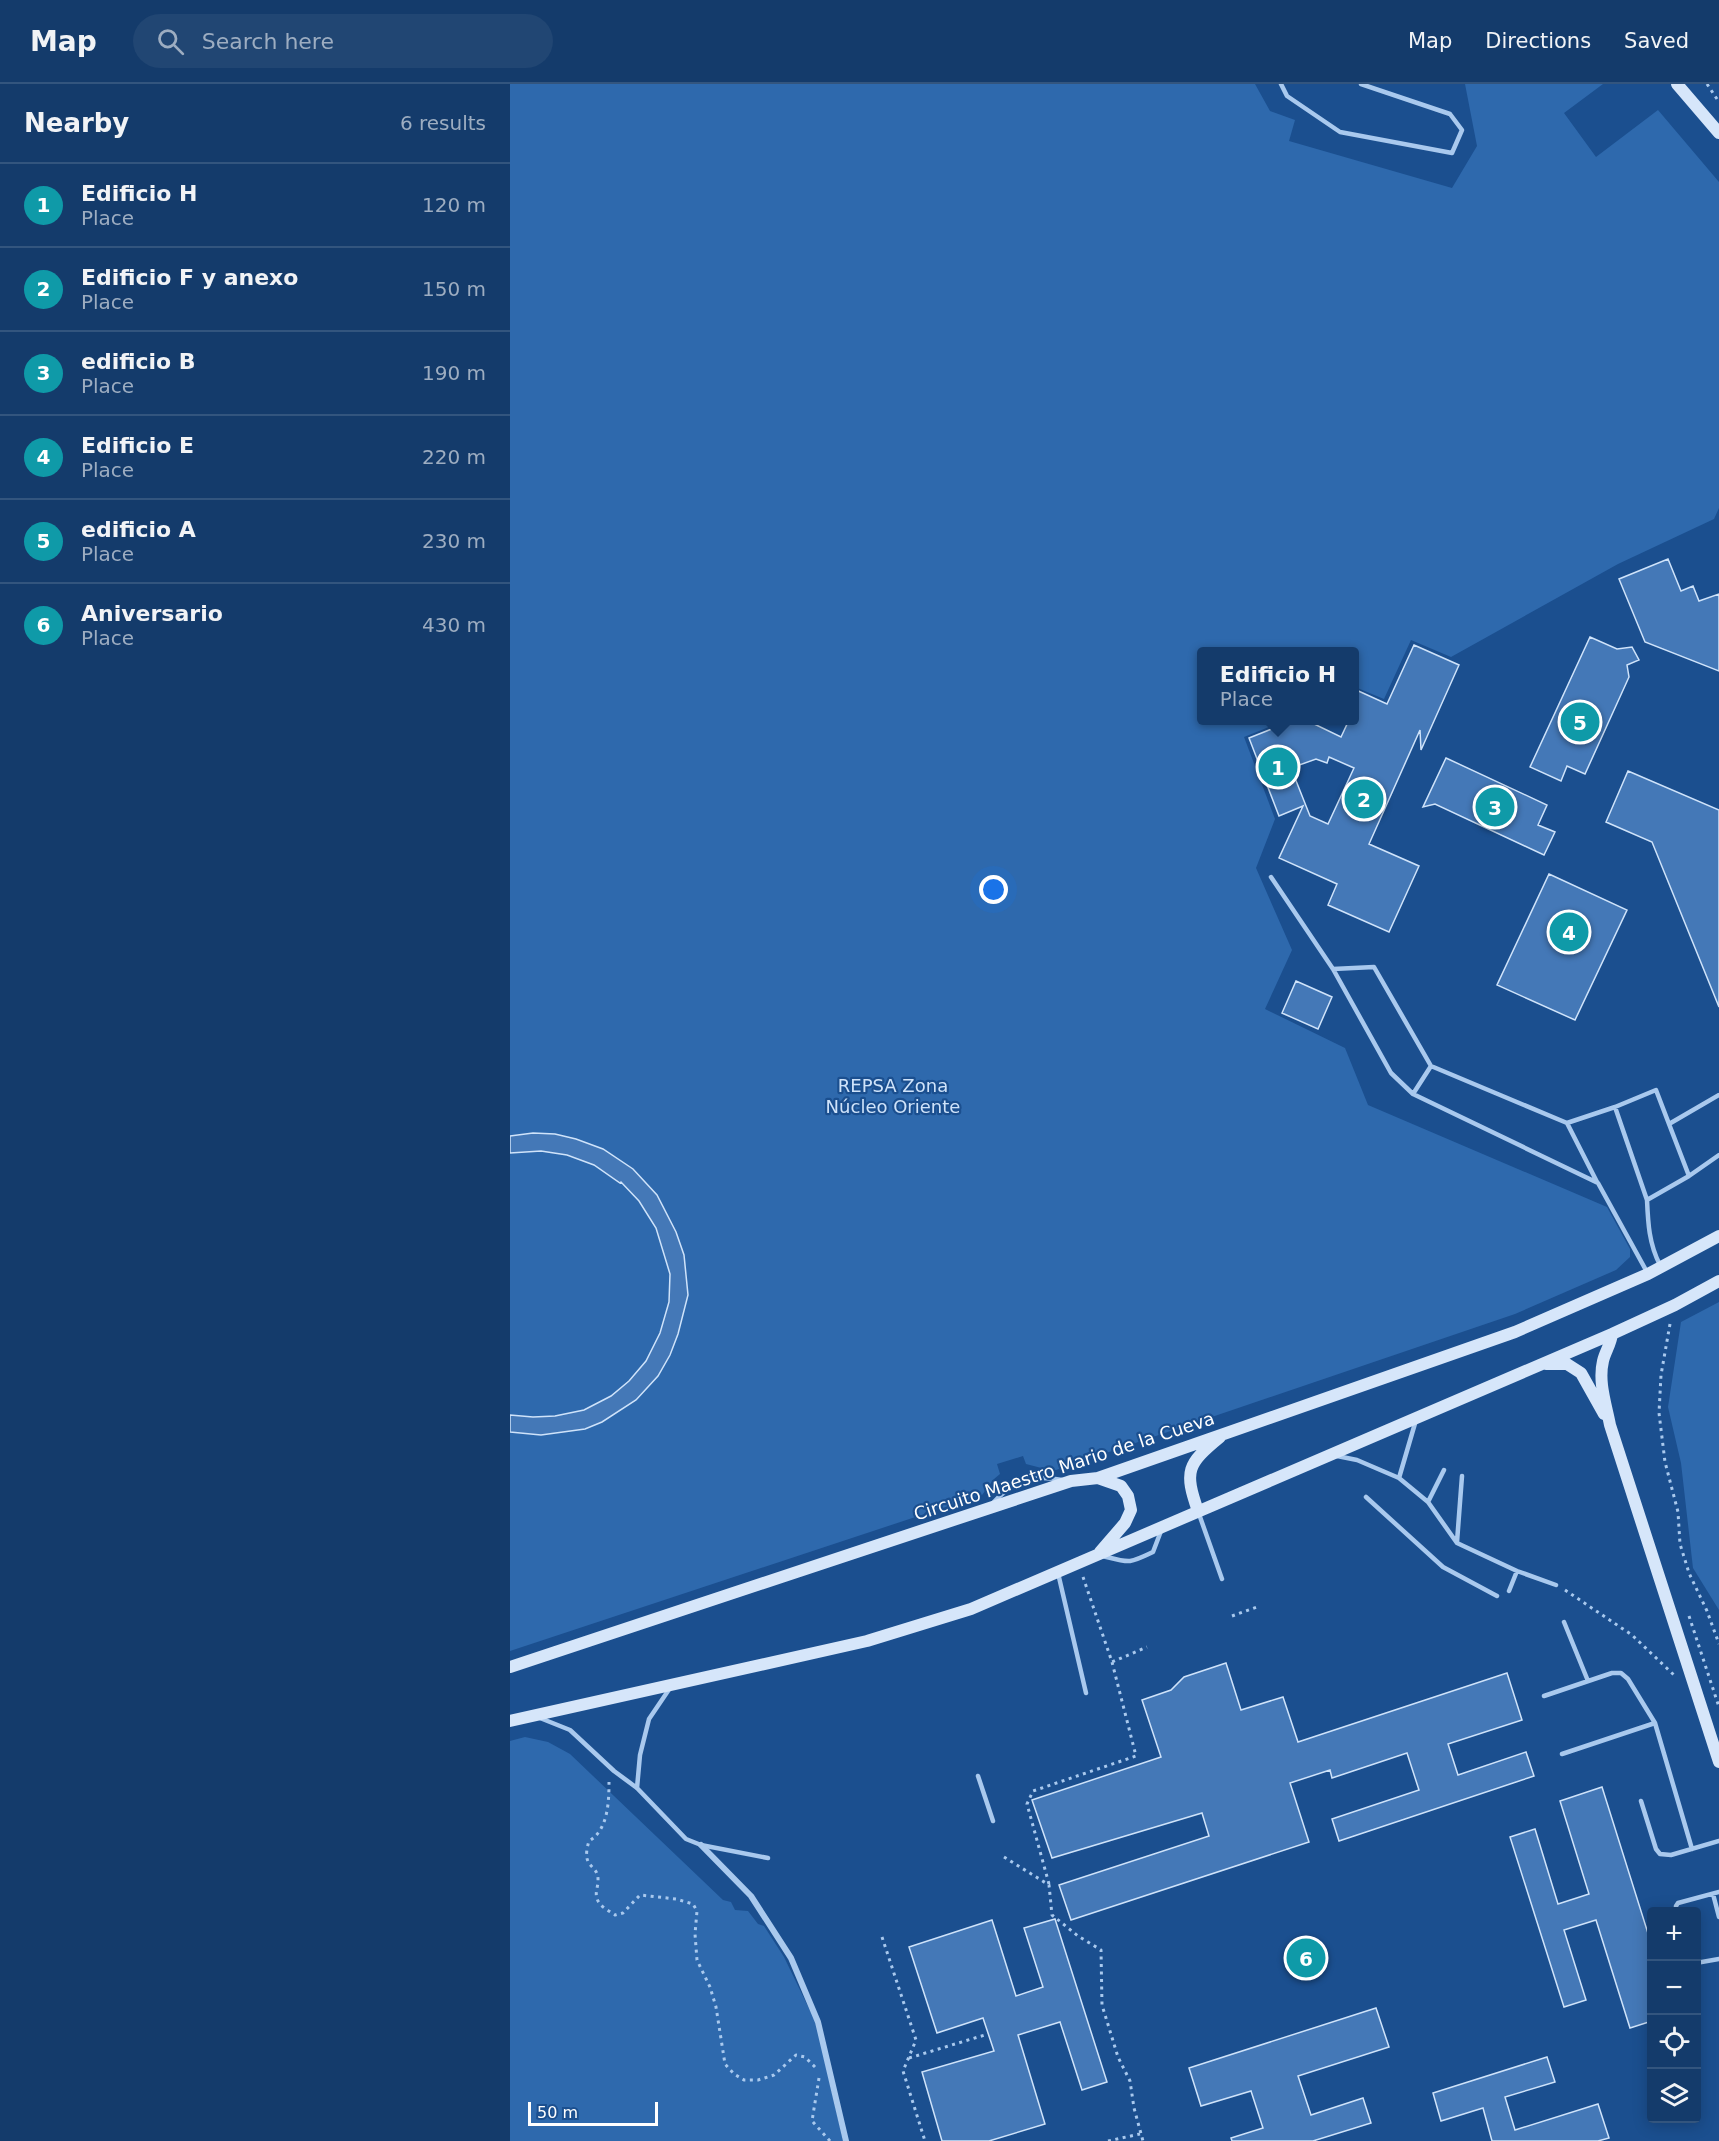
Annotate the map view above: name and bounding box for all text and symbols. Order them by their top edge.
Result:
search box [133,14,553,68]
text: Map [30,25,97,58]
icon: search [154,25,187,58]
text: Search here [202,29,334,54]
text: Map [1408,29,1452,53]
text: Directions [1485,29,1591,53]
text: Saved [1624,29,1689,53]
text: Nearby [24,108,129,138]
text: 6 results [400,111,486,135]
text: Edificio H [81,181,197,206]
text: 1 [37,193,50,217]
text: 120 m [422,193,486,217]
text: Place [81,206,134,230]
text: Edificio F y anexo [81,265,298,290]
text: 2 [37,277,50,301]
text: 150 m [422,277,486,301]
text: Place [81,290,134,314]
text: edificio B [81,349,196,374]
text: 3 [37,361,50,385]
text: 190 m [422,361,486,385]
text: Place [81,374,134,398]
text: Edificio E [81,433,194,458]
text: 4 [37,445,50,469]
text: 220 m [422,445,486,469]
text: Place [81,458,134,482]
text: edificio A [81,517,196,542]
text: 5 [37,529,50,553]
text: 230 m [422,529,486,553]
text: Place [81,542,134,566]
text: Aniversario [81,601,223,626]
text: 6 [37,613,50,637]
text: 430 m [422,613,486,637]
text: Place [81,626,134,650]
popup [1197,647,1359,725]
text: Edificio H [1220,662,1336,687]
text: Place [1220,687,1273,711]
pin: 5 [1560,700,1600,744]
pin: 1 [1258,744,1298,790]
pin: 2 [1344,776,1384,822]
pin: 3 [1476,784,1514,830]
your location [979,875,1008,904]
pin: 4 [1550,910,1588,954]
park label: REPSA Zona Núcleo Oriente [826,1075,960,1117]
street label: Circuito Maestro Mario de la Cueva [911,1407,1217,1525]
map controls [1647,1907,1701,2123]
button: + [1647,1907,1701,1961]
pin: 6 [1286,1936,1326,1980]
button: − [1647,1961,1701,2015]
button: locate [1647,2015,1701,2069]
button: layers [1647,2069,1701,2123]
scale bar [528,2099,658,2126]
text: 50 m [537,2103,578,2122]

